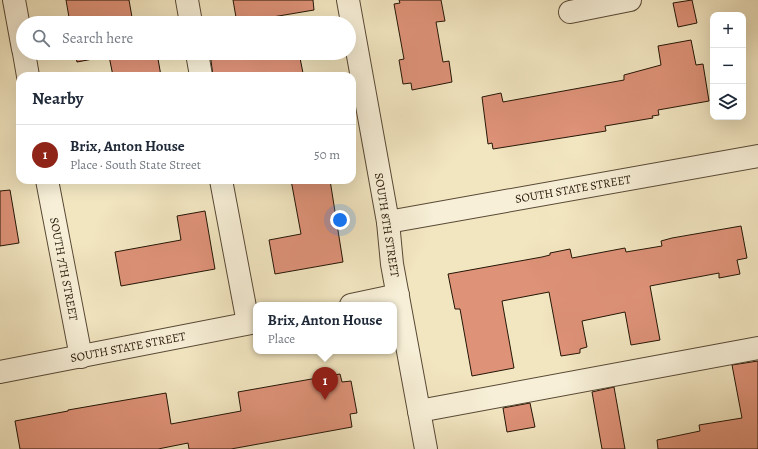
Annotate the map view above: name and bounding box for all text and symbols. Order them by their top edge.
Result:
map controls [710,12,746,120]
button: + [710,12,746,48]
search box [16,16,356,60]
icon: search [30,27,52,49]
text: Search here [62,28,133,48]
button: − [710,48,746,84]
button: layers [710,84,746,120]
text: Nearby [32,87,83,110]
text: Brix, Anton House [70,136,185,156]
text: 1 [43,146,47,163]
text: 50 m [314,146,340,163]
text: Place · South State Street [70,156,201,173]
street label: SOUTH STATE STREET [514,171,633,207]
street label: SOUTH 8TH STREET [371,172,403,279]
your location [330,210,350,230]
street label: SOUTH 7TH STREET [46,216,82,322]
popup [253,302,397,354]
text: Brix, Anton House [268,310,382,330]
street label: SOUTH STATE STREET [69,328,187,366]
text: Place [268,330,295,347]
pin: 1 [312,367,338,400]

